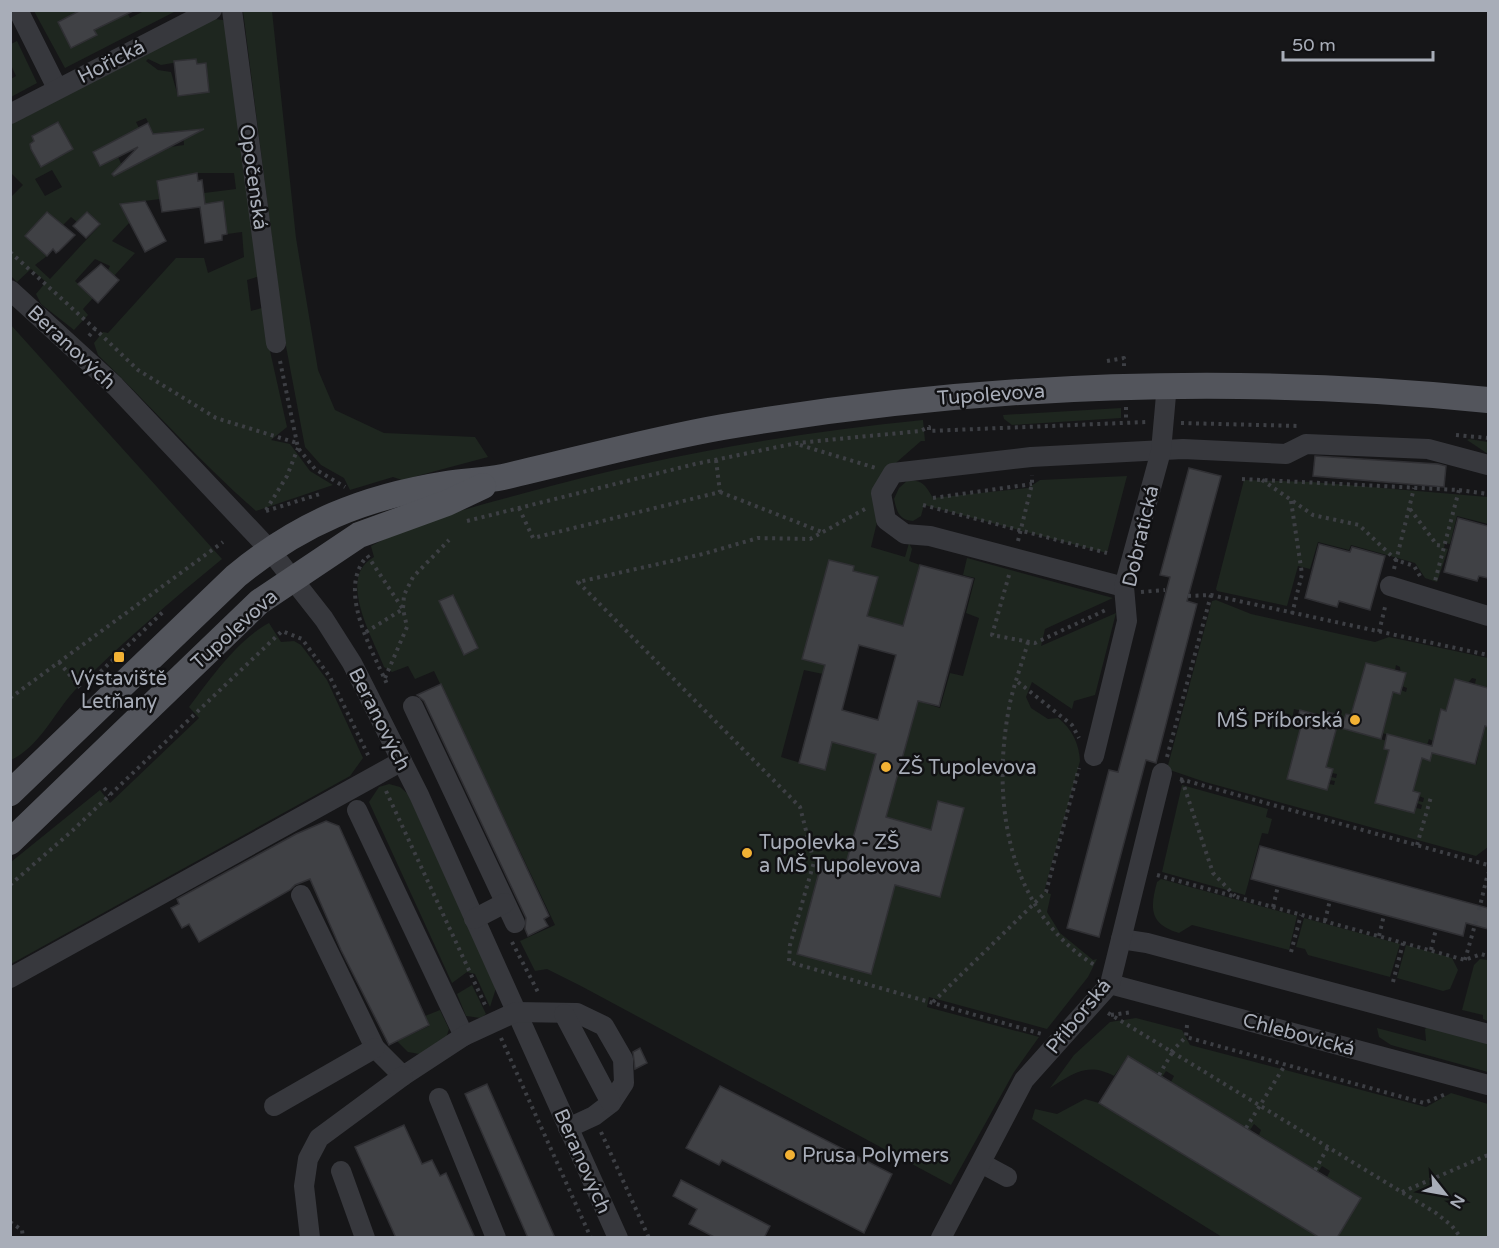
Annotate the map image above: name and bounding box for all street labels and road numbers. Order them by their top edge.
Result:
street label: Hořická [74,35,149,89]
street label: Opočenská [234,123,272,232]
street label: Beranových [22,301,121,395]
street label: Tupolevova [936,379,1046,411]
street label: Dobratická [1118,483,1164,589]
street label: Tupolevova [186,585,283,675]
street label: Beranových [343,664,415,775]
street label: Příborská [1041,974,1116,1059]
street label: Chlebovická [1240,1008,1357,1061]
street label: Beranových [548,1105,616,1218]

